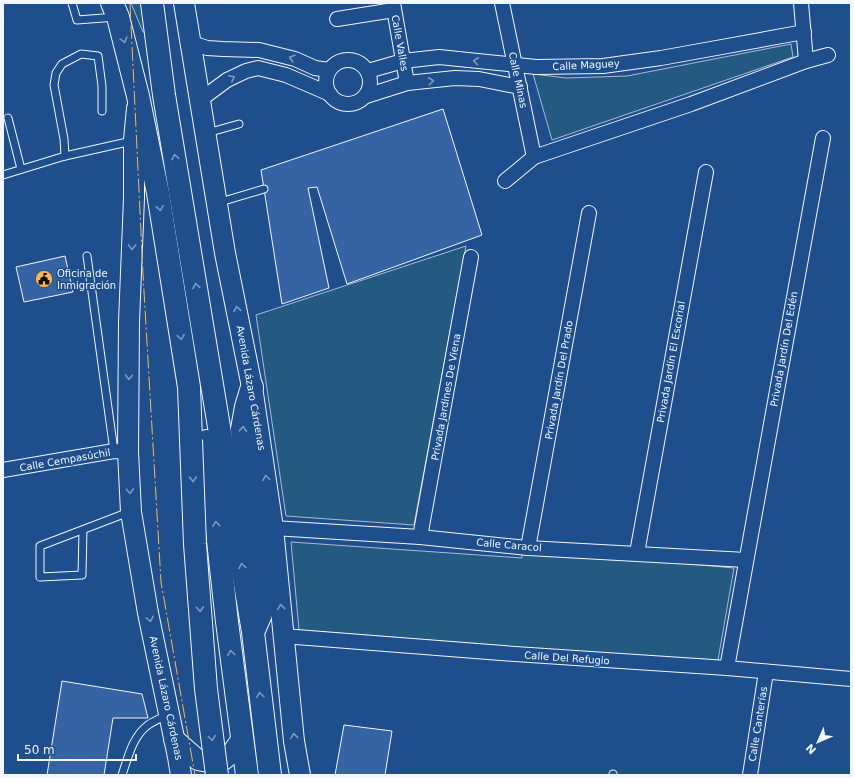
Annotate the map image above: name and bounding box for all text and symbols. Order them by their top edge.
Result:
street label: Calle Valles [390,14,410,72]
one-way arrow [119,36,128,43]
street label: Calle Minas [507,51,529,109]
one-way arrow [289,55,296,63]
one-way arrow [473,57,479,66]
street label: Calle Maguey [552,58,620,72]
one-way arrow [228,75,235,83]
one-way arrow [428,76,434,85]
one-way arrow [171,154,179,161]
one-way arrow [155,205,164,211]
one-way arrow [128,244,136,250]
place label: Oficina de Inmigración [57,268,116,291]
public building icon: Oficina de Inmigración [34,269,54,289]
one-way arrow [192,283,201,289]
street label: Privada Jardín Del Edén [768,290,800,408]
street label: Privada Jardín El Escorial [655,300,687,424]
one-way arrow [233,305,241,312]
street label: Privada Jardín Del Prado [543,320,575,440]
street label: Avenida Lázaro Cárdenas [235,325,267,451]
one-way arrow [176,333,185,340]
street label: Privada Jardines De Viena [429,333,463,461]
one-way arrow [125,374,133,380]
one-way arrow [238,426,247,432]
street label: Calle Cempasúchil [19,447,111,473]
one-way arrow [262,475,271,481]
one-way arrow [188,476,197,482]
one-way arrow [126,488,134,494]
one-way arrow [212,521,221,527]
street label: Calle Caracol [476,537,542,553]
one-way arrow [238,563,246,569]
one-way arrow [276,604,285,610]
one-way arrow [195,606,204,612]
one-way arrow [145,616,153,622]
street label: Avenida Lázaro Cárdenas [147,635,185,761]
one-way arrow [227,650,236,656]
street label: Calle Del Refugio [524,650,610,666]
street label: Calle Canterías [747,686,769,762]
one-way arrow [256,692,265,698]
north arrow [798,722,838,762]
one-way arrow [290,733,299,740]
one-way arrow [207,735,216,741]
scale bar [18,736,136,762]
text: N [803,741,819,757]
text: 50 m [24,743,55,757]

